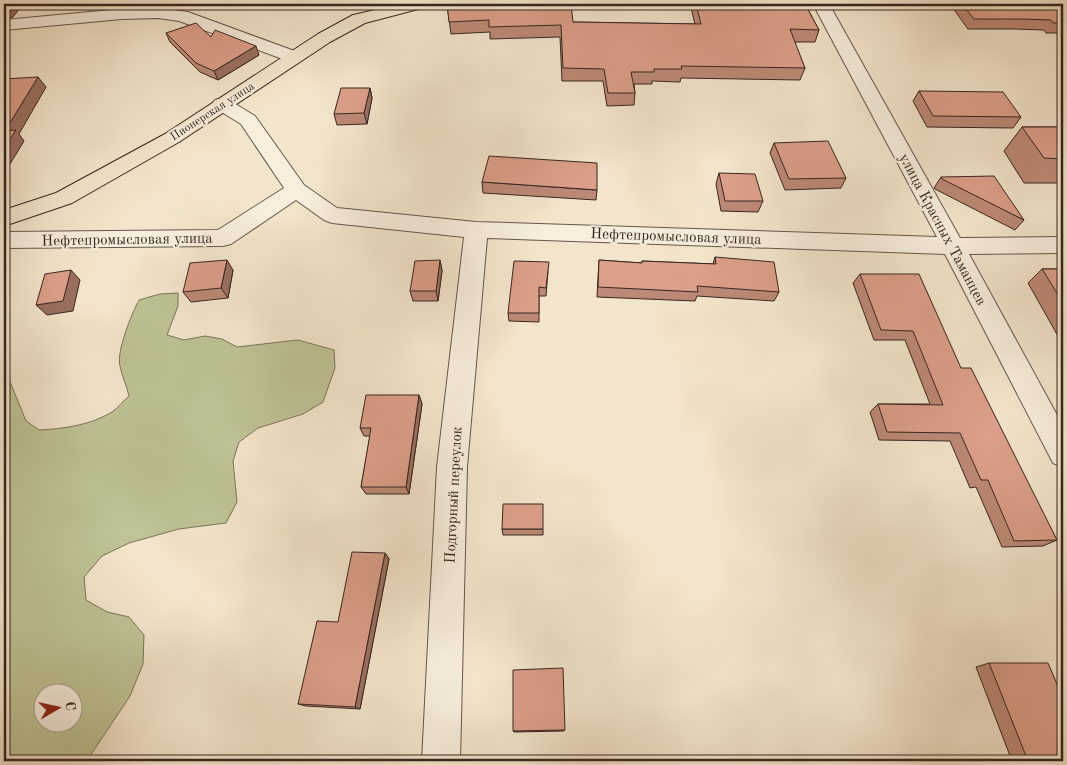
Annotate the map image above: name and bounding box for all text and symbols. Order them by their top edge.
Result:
street label: Пионерская улица [168,80,257,143]
street label: улица Красных Таманцев [895,151,988,308]
street label: Нефтепромысловая улица [590,227,762,248]
street label: Нефтепромысловая улица [41,231,213,249]
street label: Подгорный переулок [443,426,466,564]
north arrow [32,682,82,732]
text: С [62,700,77,712]

